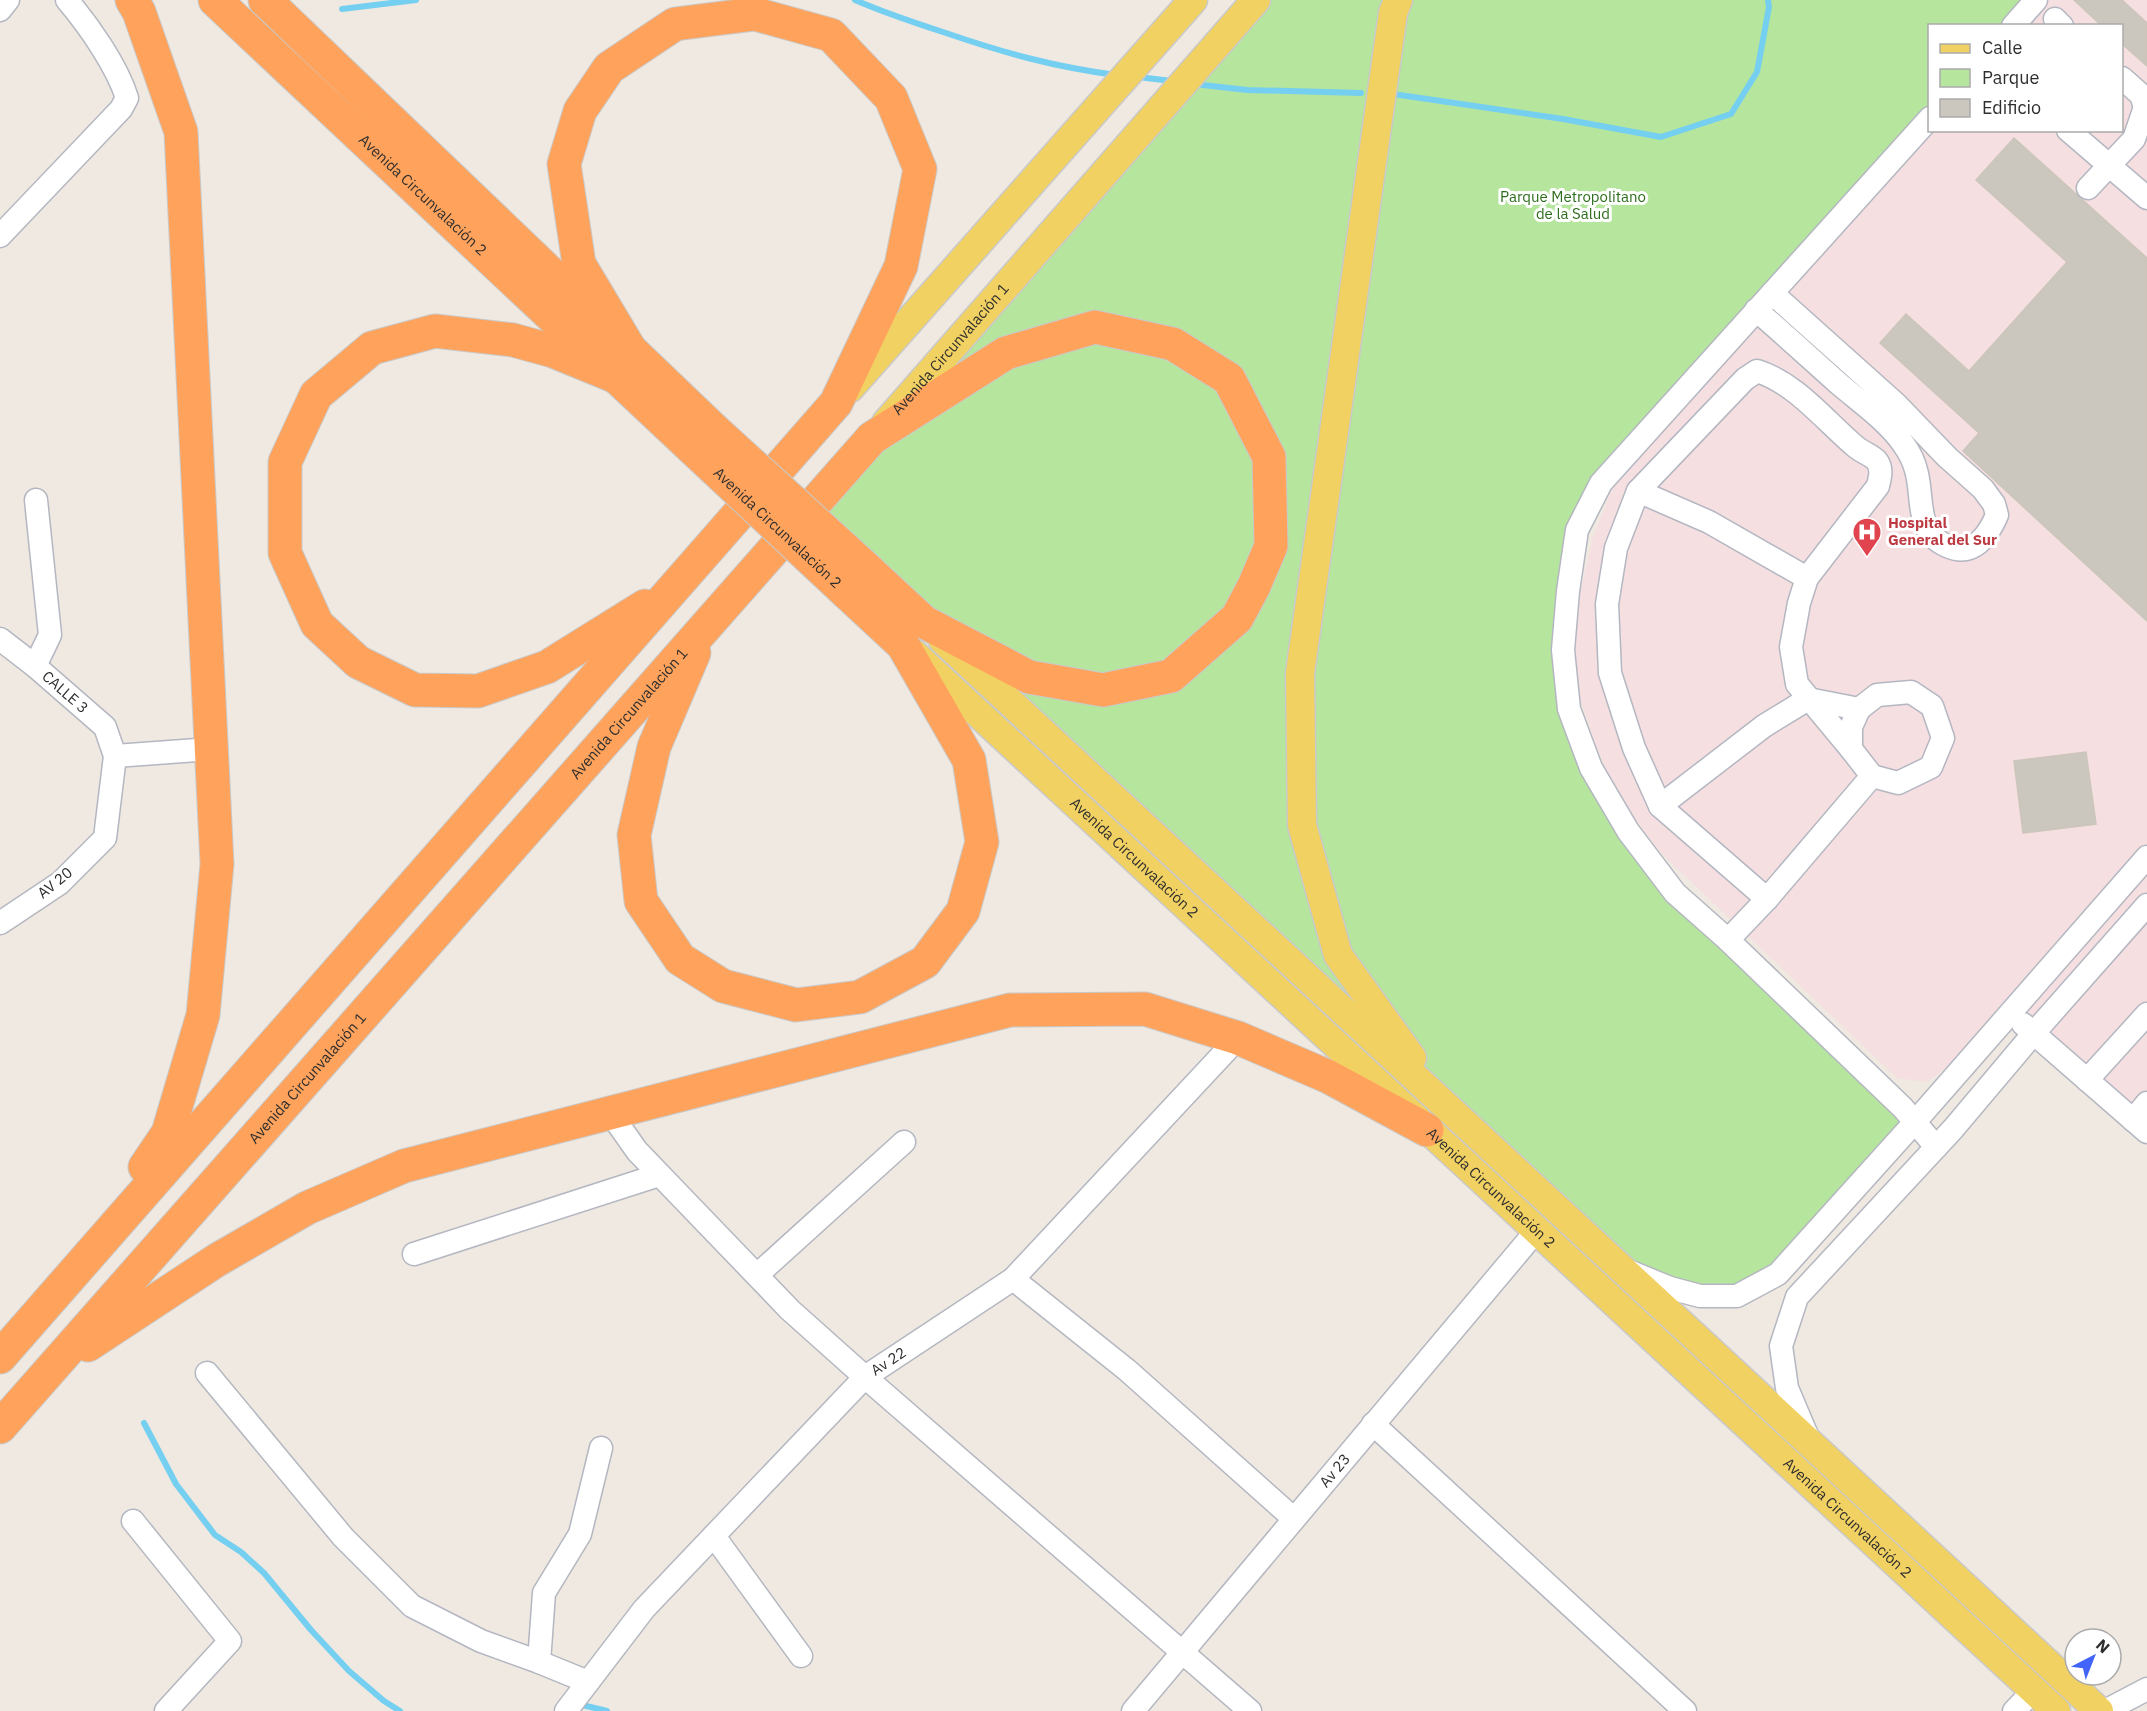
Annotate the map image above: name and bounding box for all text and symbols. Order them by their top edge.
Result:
legend [1928,24,2123,132]
text: Calle [1982,36,2022,59]
text: Parque [1982,66,2040,89]
text: Edificio [1982,96,2041,119]
street label: Avenida Circunvalación 2 [355,130,491,259]
park label: Parque Metropolitano de la Salud [1500,187,1646,223]
street label: Avenida Circunvalación 1 [887,279,1013,419]
street label: Avenida Circunvalación 2 [710,463,846,592]
place label: Hospital General del Sur [1888,513,1997,549]
hospital icon: Hospital General del Sur [1851,516,1883,558]
street label: Avenida Circunvalación 1 [566,644,691,783]
street label: CALLE 3 [38,666,92,717]
street label: Avenida Circunvalación 2 [1066,793,1203,922]
street label: AV 20 [33,863,76,902]
street label: Avenida Circunvalación 1 [244,1008,370,1147]
street label: Avenida Circunvalación 2 [1423,1123,1560,1252]
street label: Av 22 [867,1343,909,1380]
street label: Av 23 [1315,1449,1354,1491]
street label: Avenida Circunvalación 2 [1780,1453,1916,1582]
north arrow [2063,1627,2123,1687]
text: N [2092,1635,2114,1657]

